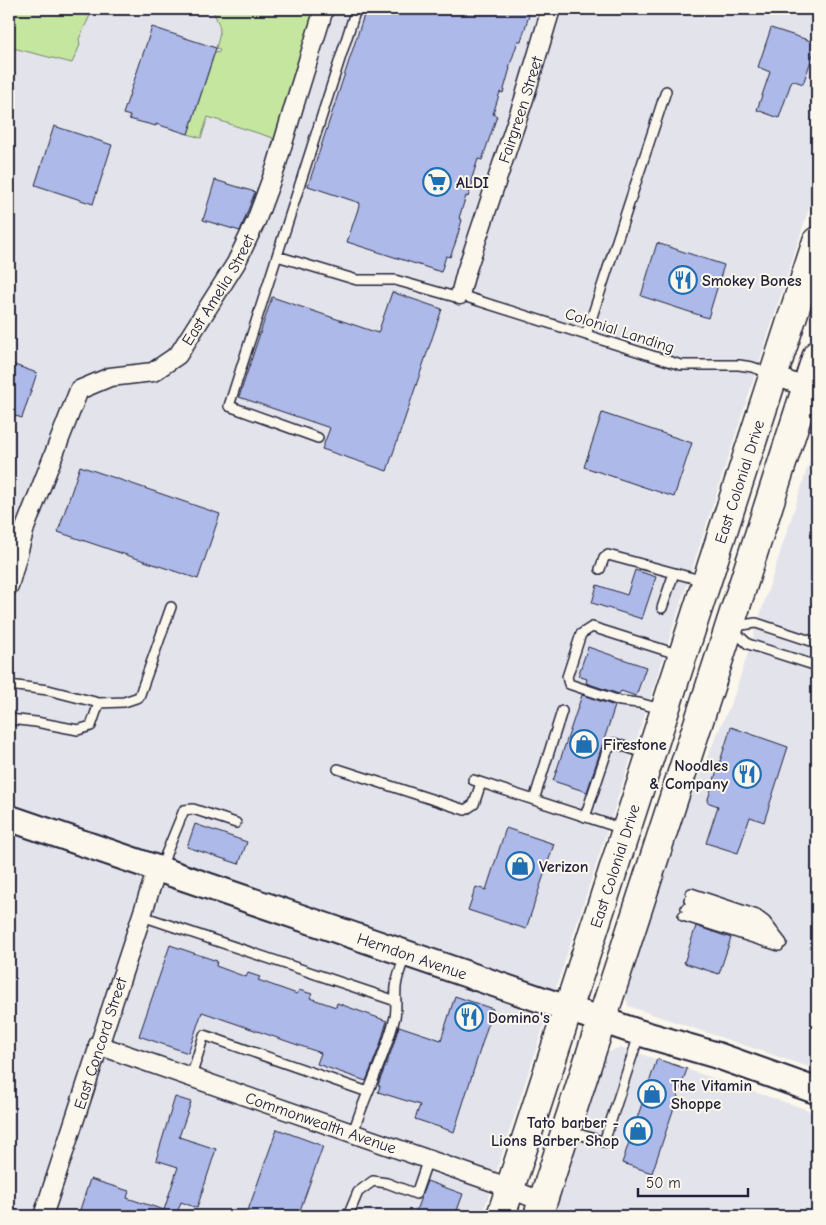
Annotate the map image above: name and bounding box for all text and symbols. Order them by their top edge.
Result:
street label: Fairgreen Street [495,54,546,165]
supermarket icon: ALDI [422,167,452,197]
place label: ALDI [456,174,489,192]
street label: East Amelia Street [178,231,258,349]
restaurant icon: Smokey Bones [668,265,698,295]
place label: Smokey Bones [702,272,802,290]
street label: Colonial Landing [563,305,677,357]
street label: East Colonial Drive [712,418,768,546]
shop icon: Firestone [569,729,599,759]
place label: Firestone [603,736,667,754]
place label: Noodles & Company [649,757,729,793]
restaurant icon: Noodles & Company [732,759,762,789]
street label: East Colonial Drive [587,802,644,930]
shop icon: Verizon [505,851,535,881]
place label: Verizon [539,858,588,876]
street label: Herndon Avenue [355,929,469,984]
street label: East Concord Street [71,975,131,1112]
restaurant icon: Domino's [454,1002,484,1032]
place label: Domino's [488,1009,550,1027]
place label: The Vitamin Shoppe [671,1077,752,1113]
shop icon: The Vitamin Shoppe [637,1079,667,1109]
street label: Commonwealth Avenue [243,1089,398,1158]
place label: Tato barber - Lions Barber Shop [491,1114,619,1150]
shop icon: Tato barber - Lions Barber Shop [623,1116,653,1146]
scale bar [638,1165,748,1197]
text: 50 m [646,1174,681,1192]

